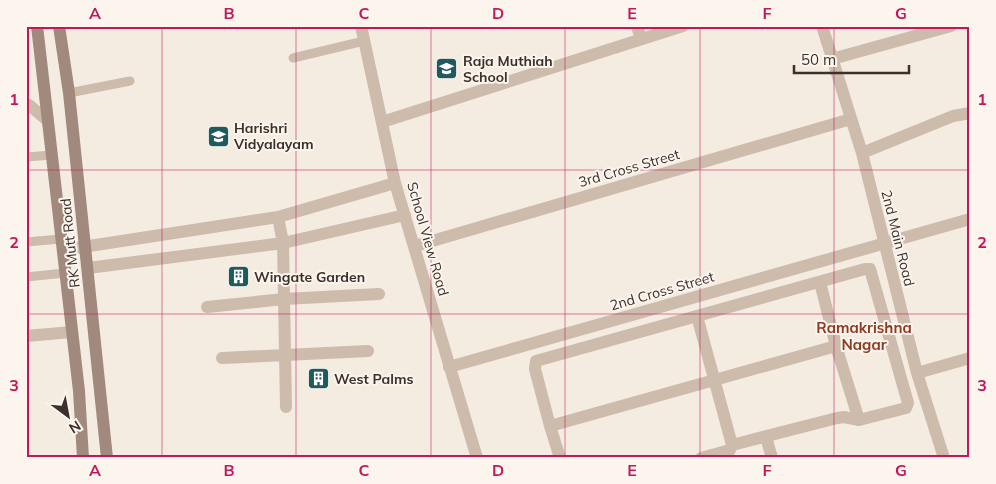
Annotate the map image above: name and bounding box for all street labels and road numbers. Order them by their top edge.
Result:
street label: 3rd Cross Street [576,145,682,191]
street label: School View Road [403,180,453,298]
street label: 2nd Main Road [877,188,919,288]
street label: RK Mutt Road [56,197,84,289]
street label: 2nd Cross Street [608,268,716,314]

